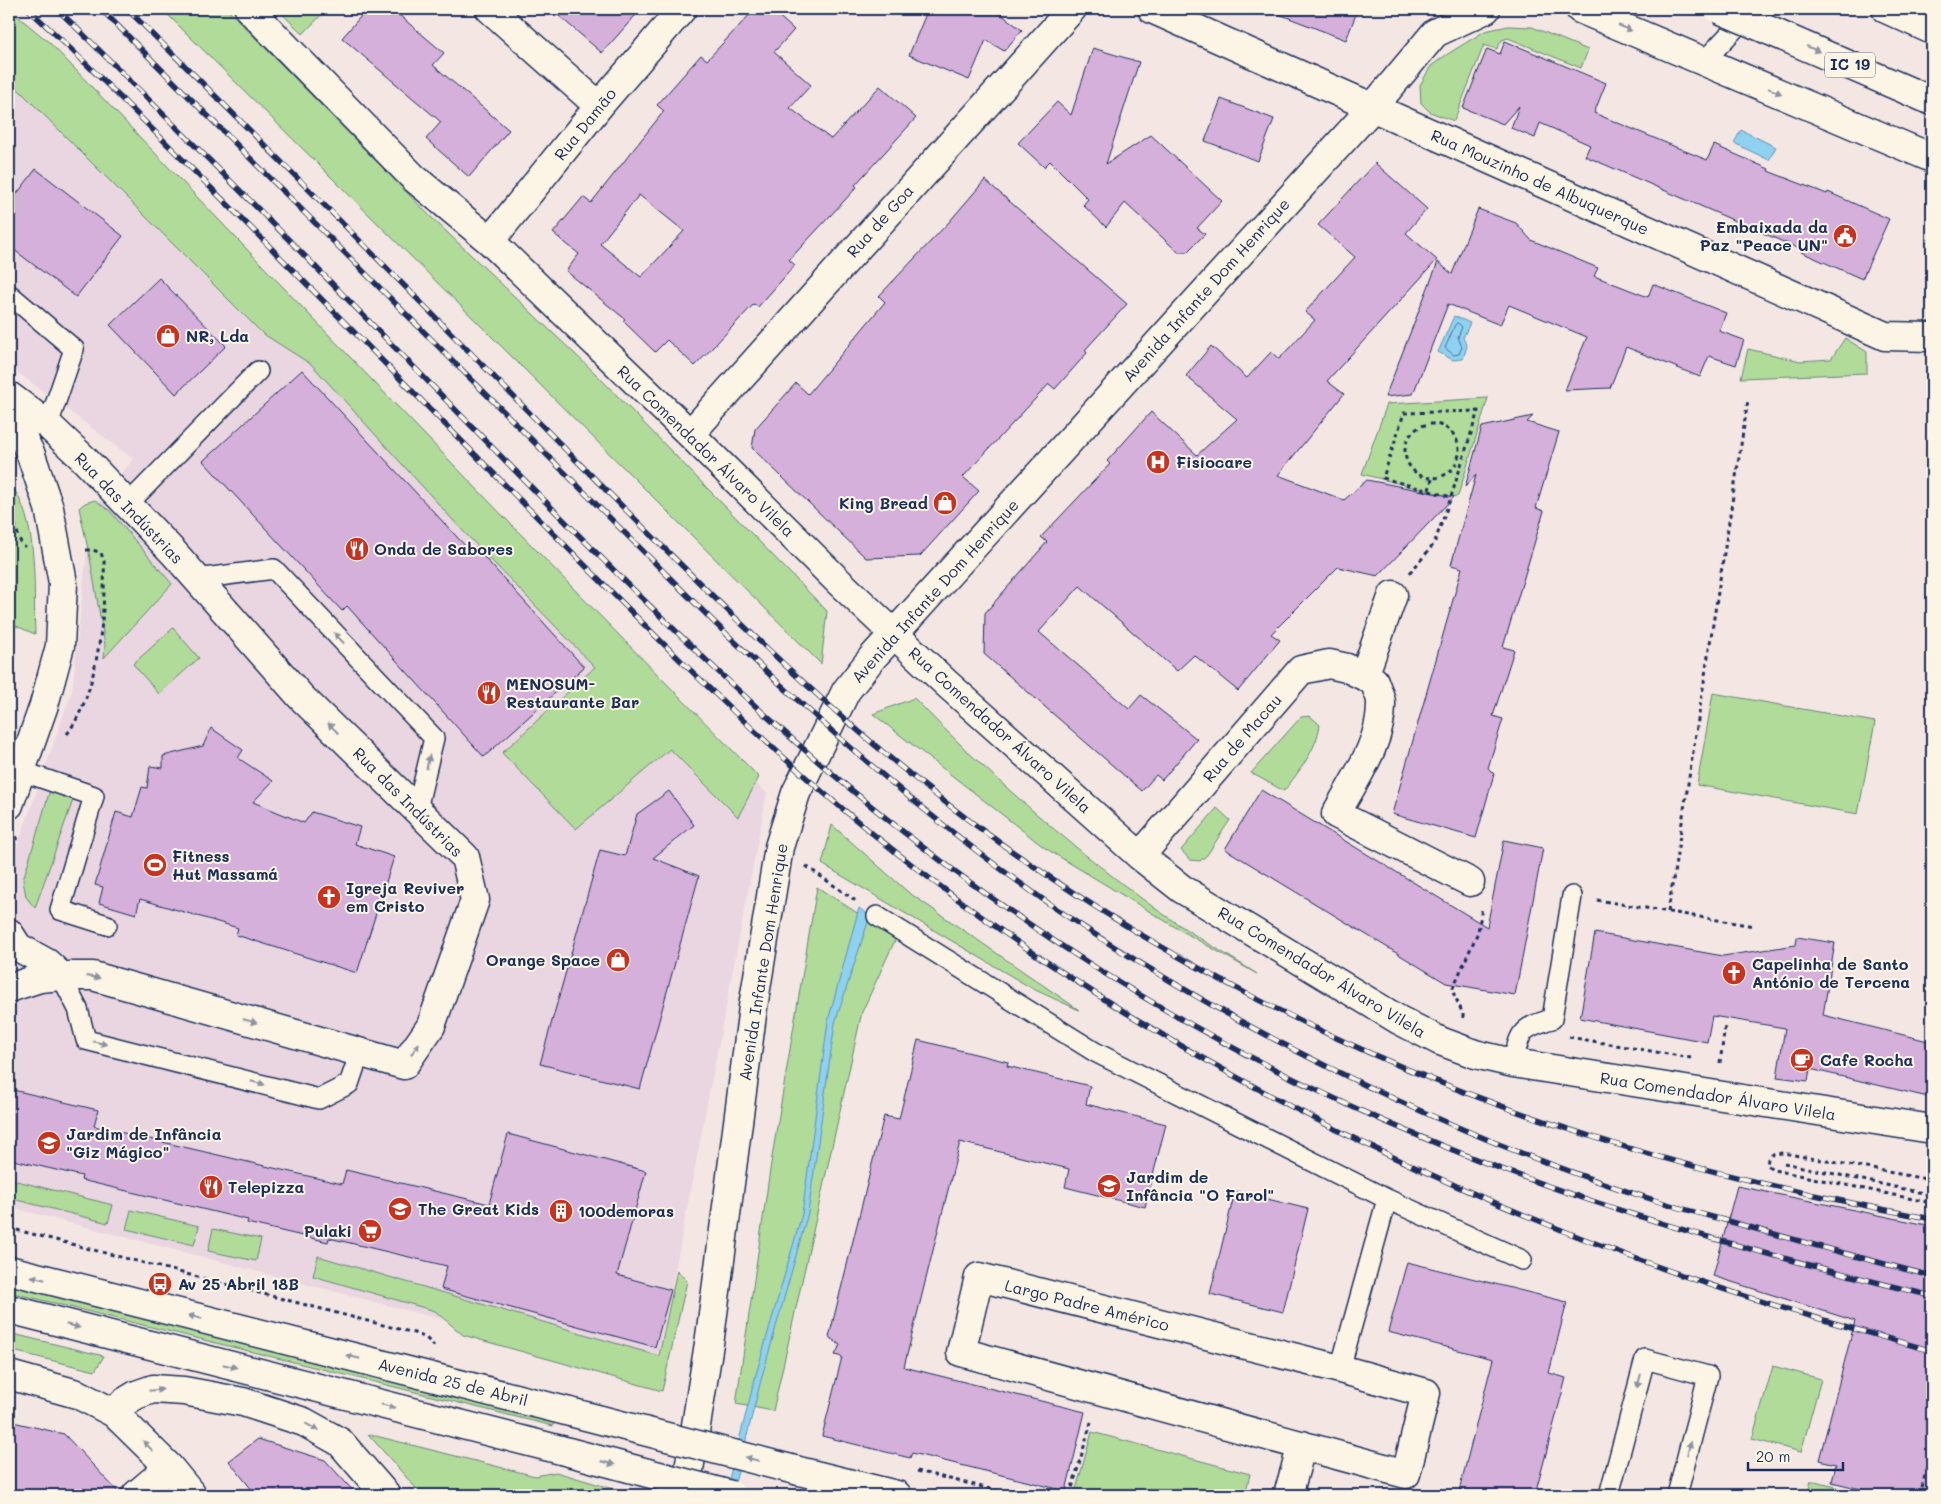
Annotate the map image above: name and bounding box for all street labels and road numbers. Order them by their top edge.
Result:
road number: IC 19 [1825,52,1875,78]
street label: Rua Damão [549,83,620,164]
street label: Rua Mouzinho de Albuquerque [1428,124,1652,239]
street label: Rua de Goa [842,180,918,261]
street label: Avenida Infante Dom Henrique [1117,193,1294,386]
street label: Rua Comendador Álvaro Vilela [613,360,800,541]
street label: Rua das Indústrias [71,447,188,568]
street label: Avenida Infante Dom Henrique [846,494,1023,687]
street label: Rua Comendador Álvaro Vilela [905,642,1096,817]
street label: Rua de Macau [1198,689,1286,786]
street label: Rua das Indústrias [349,742,468,861]
street label: Avenida Infante Dom Henrique [733,842,792,1082]
street label: Rua Comendador Álvaro Vilela [1215,901,1430,1042]
street label: Rua Comendador Álvaro Vilela [1599,1066,1838,1125]
street label: Largo Padre Américo [1003,1274,1172,1335]
street label: Avenida 25 de Abril [376,1353,530,1410]

